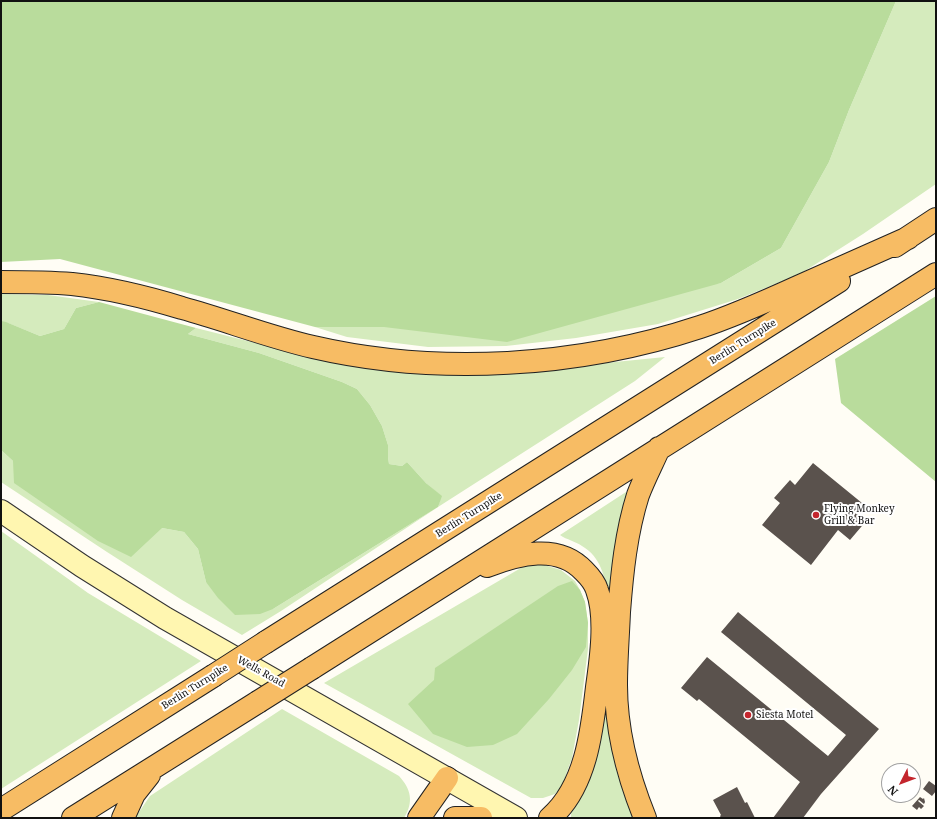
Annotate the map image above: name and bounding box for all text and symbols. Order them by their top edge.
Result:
street label: Berlin Turnpike [708,317,778,367]
street label: Berlin Turnpike [434,490,504,540]
place label: Flying Monkey Grill & Bar [824,503,895,526]
marker: Flying Monkey Grill & Bar [811,510,821,520]
street label: Wells Road [235,654,287,690]
street label: Berlin Turnpike [160,662,230,712]
place label: Siesta Motel [756,709,813,721]
marker: Siesta Motel [743,710,753,720]
north arrow [881,763,921,803]
text: N [884,782,901,799]

